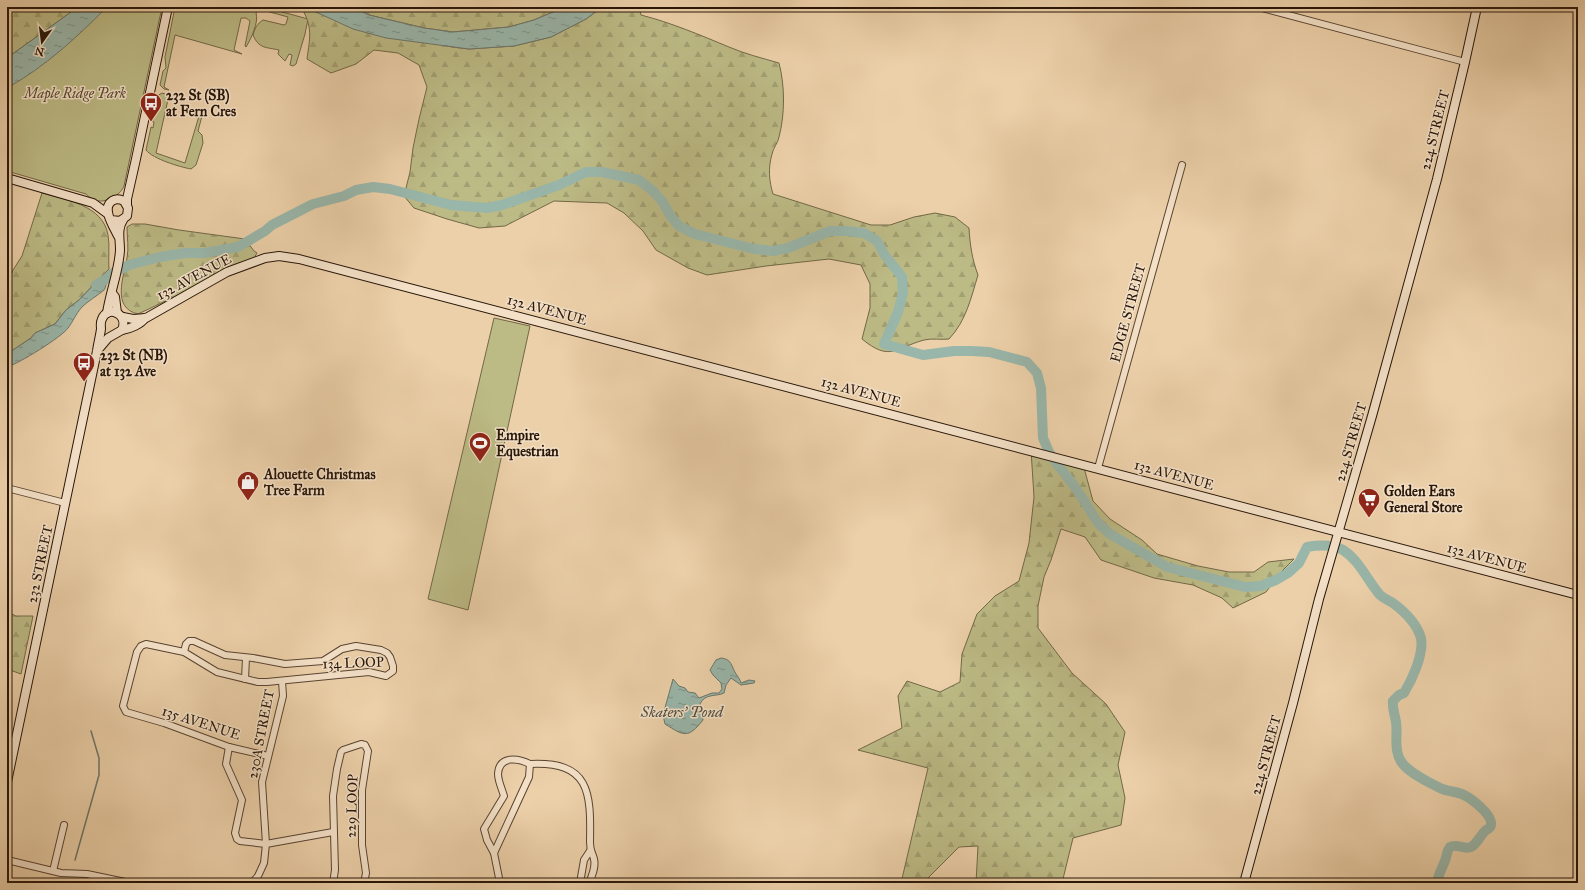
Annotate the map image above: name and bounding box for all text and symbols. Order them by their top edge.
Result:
north arrow [22,22,62,62]
text: N [33,44,46,59]
park label: Maple Ridge Park [22,85,127,103]
place label: 232 St (SB) at Fern Cres [166,87,236,120]
street label: 224 STREET [1417,88,1453,172]
bus stop icon: 232 St (SB) at Fern Cres [138,90,164,123]
street label: 132 AVENUE [154,250,234,304]
street label: EDGE STREET [1107,261,1149,364]
street label: 132 AVENUE [505,291,589,329]
place label: 232 St (NB) at 132 Ave [100,347,168,381]
bus stop icon: 232 St (NB) at 132 Ave [71,350,97,383]
street label: 132 AVENUE [819,373,903,411]
street label: 224 STREET [1332,400,1371,484]
place label: Empire Equestrian [496,427,559,461]
sports icon: Empire Equestrian [467,430,493,463]
street label: 132 AVENUE [1132,456,1216,494]
place label: Alouette Christmas Tree Farm [263,466,376,499]
shop icon: Alouette Christmas Tree Farm [235,469,261,502]
place label: Golden Ears General Store [1384,483,1463,516]
supermarket icon: Golden Ears General Store [1356,486,1382,519]
street label: 232 STREET [23,523,57,605]
street label: 132 AVENUE [1445,539,1529,577]
street label: 134 LOOP [322,653,384,673]
street label: 230A STREET [244,688,278,780]
street label: 135 AVENUE [159,702,243,744]
water label: Skaters' Pond [640,703,724,721]
street label: 224 STREET [1247,713,1285,797]
street label: 229 LOOP [342,774,362,838]

